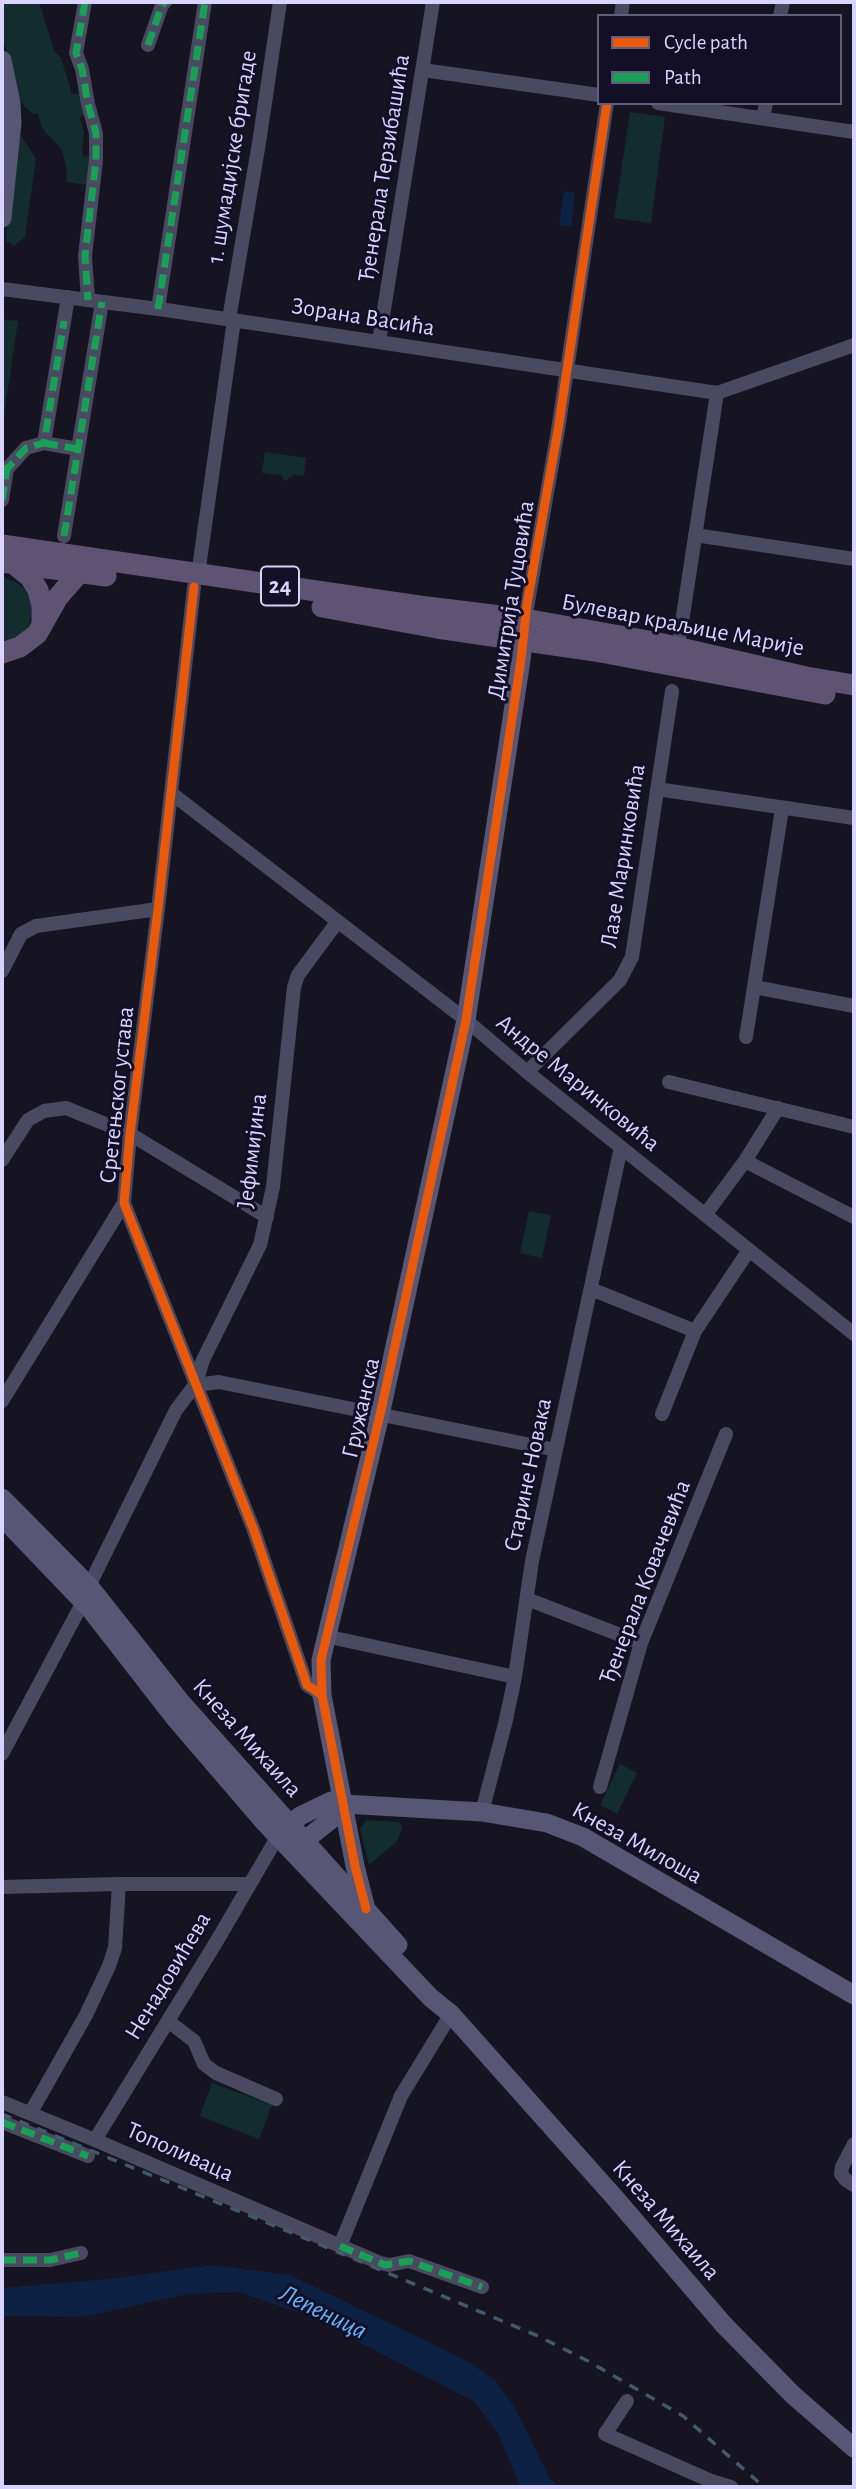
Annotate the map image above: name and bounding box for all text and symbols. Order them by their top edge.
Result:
legend [597,14,842,105]
text: Cycle path [664,32,748,53]
street label: 1. шумадијске бригаде [201,48,263,266]
street label: Ђенерала Терзибашића [352,52,416,284]
text: Path [664,67,702,88]
street label: Зорана Васића [289,291,437,343]
street label: Димитрија Туцовића [481,498,541,702]
road number: 24 [261,566,299,606]
street label: Булевар краљице Марије [559,587,807,663]
street label: Лазе Маринковића [594,762,652,950]
street label: Сретењског устава [93,1005,141,1185]
street label: Андре Маринковића [490,1008,666,1158]
street label: Јефимијина [231,1092,273,1210]
street label: Гружанска [335,1355,387,1461]
street label: Старине Новака [498,1396,558,1554]
street label: Ђенерала Ковачевића [593,1476,697,1688]
street label: Кнеза Михаила [186,1673,308,1803]
street label: Кнеза Милоша [567,1795,707,1891]
street label: Ненадовићева [119,1907,217,2045]
street label: Тополиваца [122,2116,238,2188]
street label: Кнеза Михаила [606,2154,726,2286]
water label: Лепеница [274,2278,372,2346]

